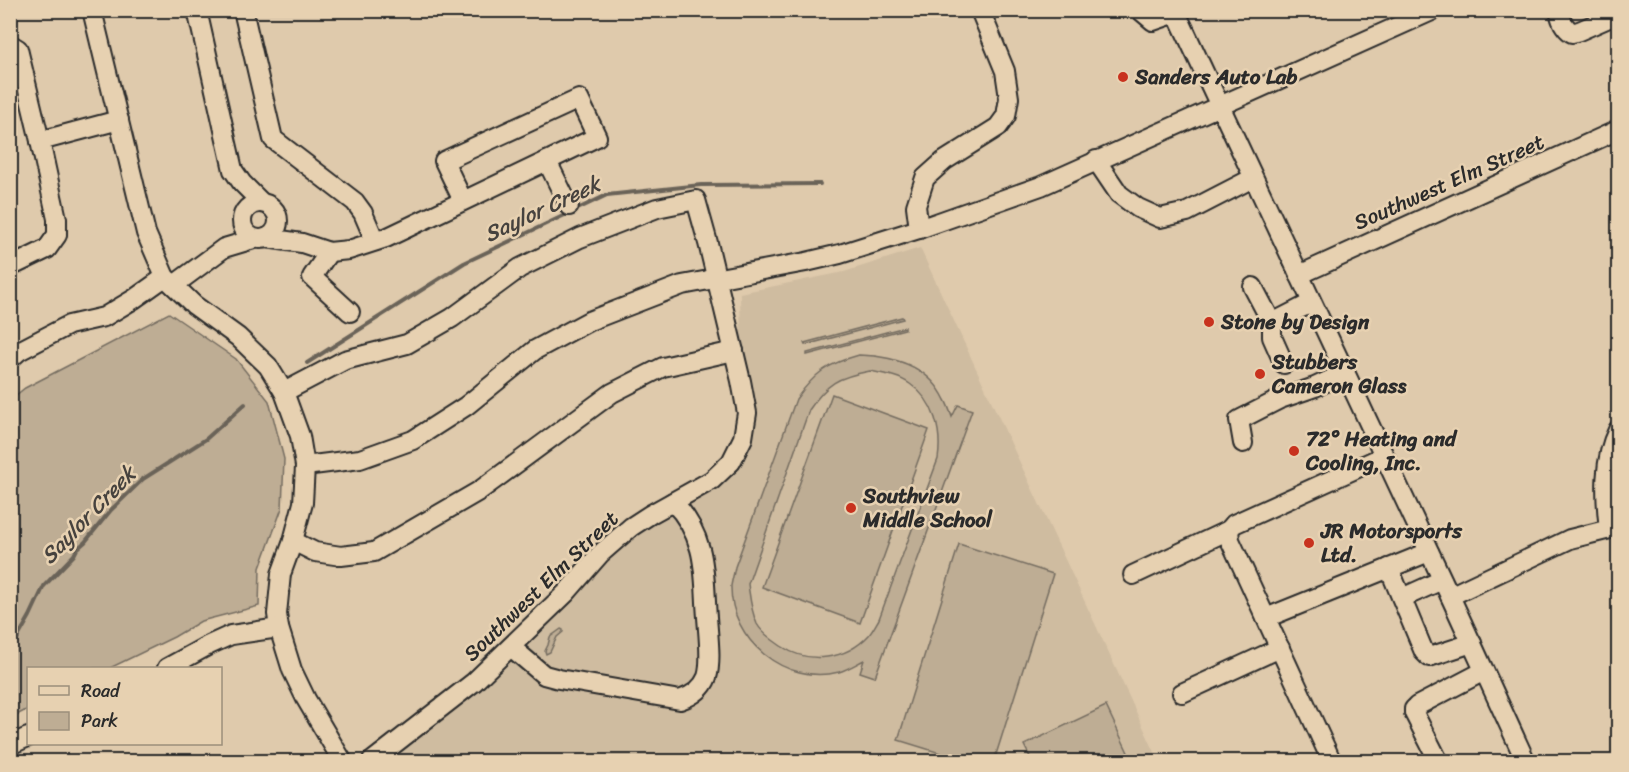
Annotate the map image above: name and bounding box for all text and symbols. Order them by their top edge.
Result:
place label: Sanders Auto Lab [1134,58,1297,96]
marker: Sanders Auto Lab [1116,70,1130,84]
street label: Southwest Elm Street [1348,123,1550,241]
water label: Saylor Creek [477,164,610,253]
place label: Stone by Design [1220,303,1370,341]
marker: Stone by Design [1202,315,1216,329]
place label: Stubbers Cameron Glass [1271,343,1407,405]
marker: Stubbers Cameron Glass [1253,367,1267,381]
place label: 72° Heating and Cooling, Inc. [1305,420,1458,482]
marker: 72° Heating and Cooling, Inc. [1287,444,1301,458]
water label: Saylor Creek [31,454,148,573]
place label: Southview Middle School [862,477,993,539]
street label: Southwest Elm Street [454,501,628,671]
marker: Southview Middle School [844,501,858,515]
place label: JR Motorsports Ltd. [1320,512,1463,574]
marker: JR Motorsports Ltd. [1302,536,1316,550]
legend [27,667,222,745]
text: Road [81,675,121,707]
text: Park [81,705,118,737]

